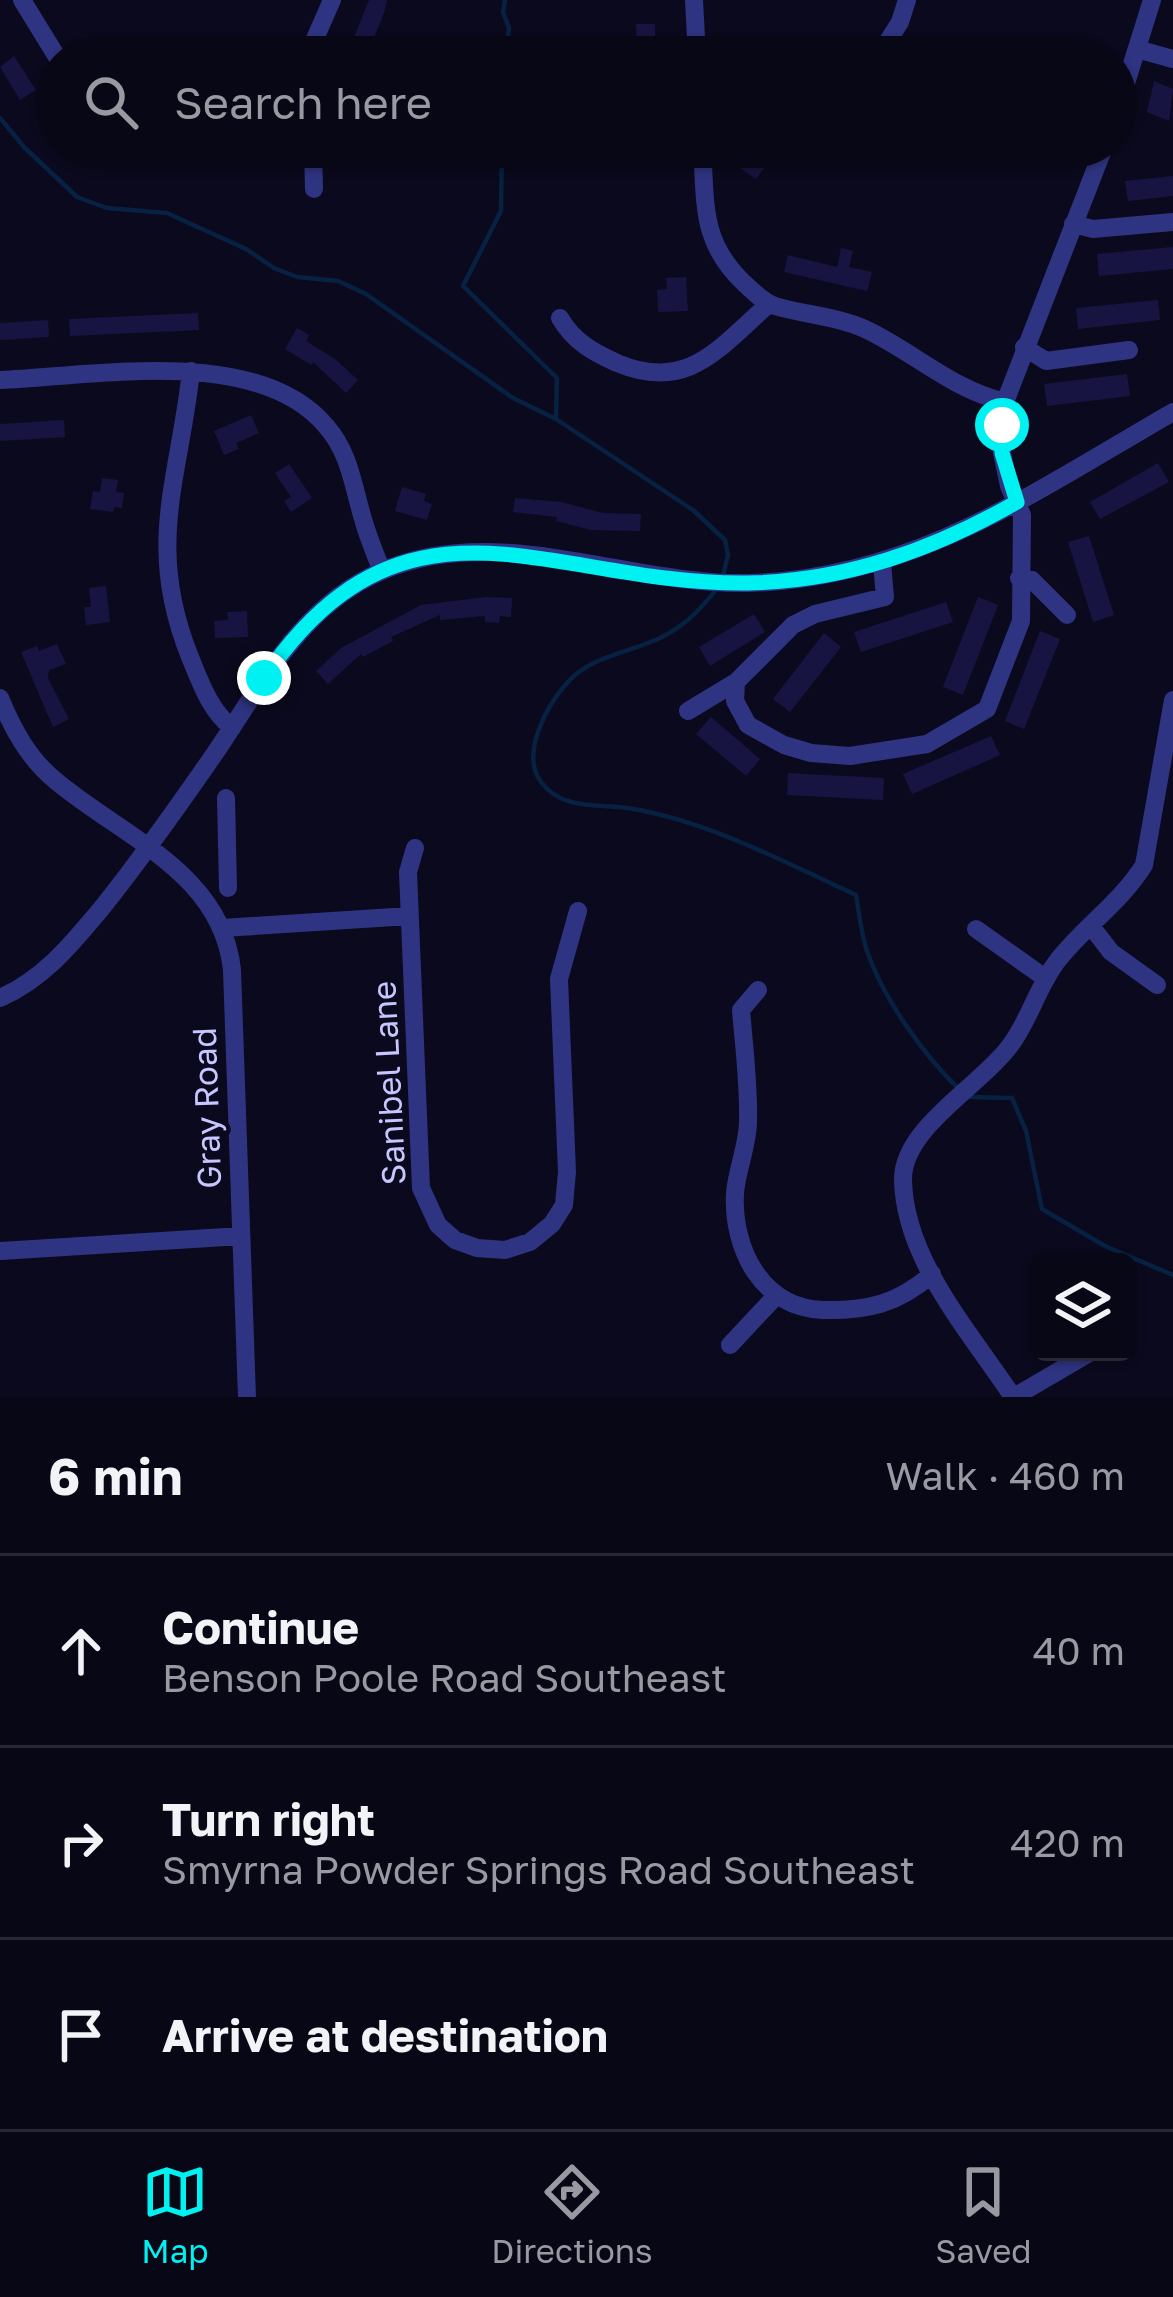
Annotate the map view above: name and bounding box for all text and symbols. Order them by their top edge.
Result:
search box [36,36,1137,168]
icon: search [78,69,144,135]
text: Search here [174,75,432,129]
route start [975,398,1029,452]
route end [237,651,291,705]
street label: Sanibel Lane [363,980,413,1186]
street label: Gray Road [184,1027,228,1189]
map controls [1029,1253,1137,1361]
button: layers [1029,1253,1137,1361]
text: 6 min [48,1445,183,1506]
text: Walk · 460 m [886,1452,1125,1499]
text: Continue [162,1600,359,1654]
icon: ahead [48,1618,114,1684]
text: 40 m [1033,1627,1125,1674]
text: Benson Poole Road Southeast [162,1654,727,1701]
text: Turn right [162,1792,375,1846]
icon: right [48,1810,114,1876]
text: 420 m [1010,1819,1125,1866]
text: Smyrna Powder Springs Road Southeast [162,1846,915,1893]
icon: arrive [48,2002,114,2068]
text: Arrive at destination [162,2008,608,2062]
tab: Map [141,2159,209,2270]
tab: Directions [491,2159,653,2270]
tab: Saved [935,2159,1032,2270]

